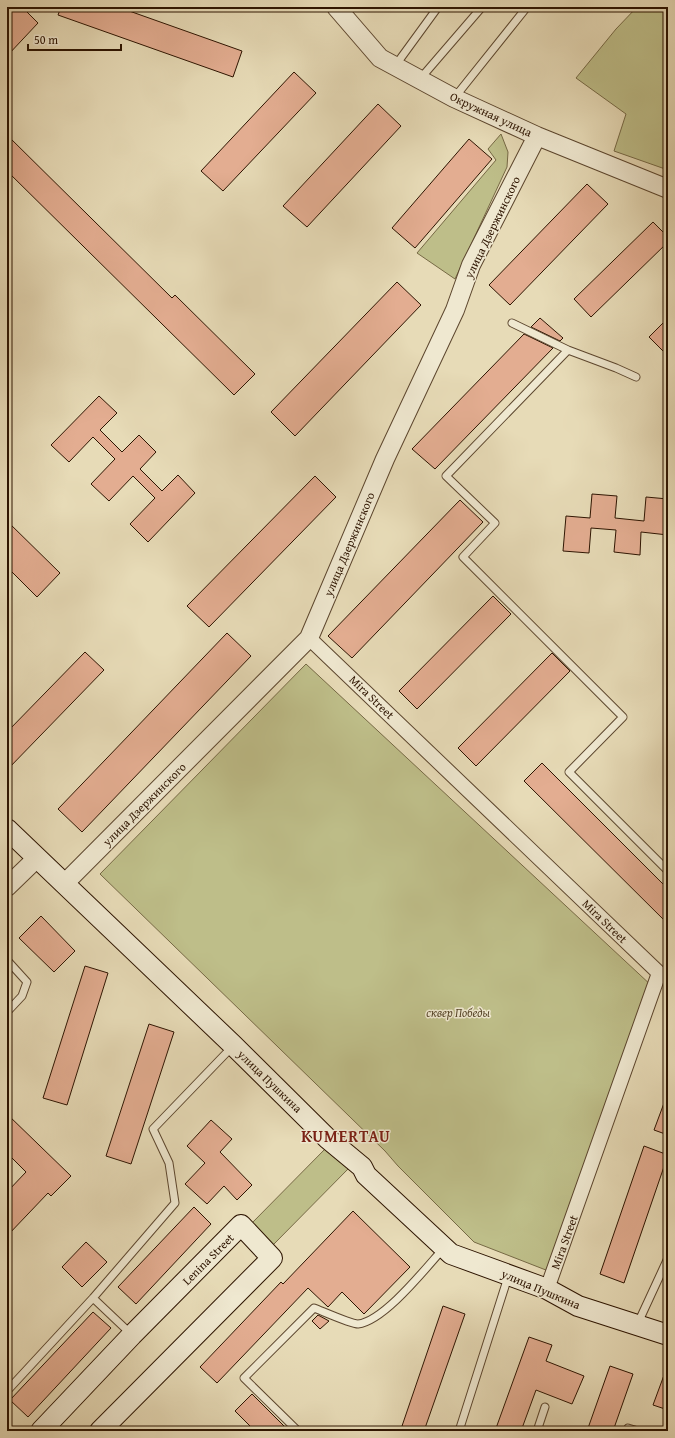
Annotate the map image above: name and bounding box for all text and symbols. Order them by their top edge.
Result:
scale bar [28,26,121,52]
text: 50 m [34,31,58,48]
street label: Окружная улица [447,88,535,141]
street label: улица Дзержинского [459,173,524,282]
street label: улица Дзержинского [319,489,379,600]
street label: Mira Street [346,671,399,723]
street label: улица Дзержинского [98,758,190,850]
street label: Mira Street [579,895,632,947]
park label: сквер Победы [426,1004,490,1021]
street label: улица Пушкина [233,1045,306,1117]
district label: KUMERTAU [301,1124,391,1148]
street label: Mira Street [546,1212,582,1272]
street label: Lenina Street [178,1229,238,1289]
street label: улица Пушкина [498,1264,583,1313]

